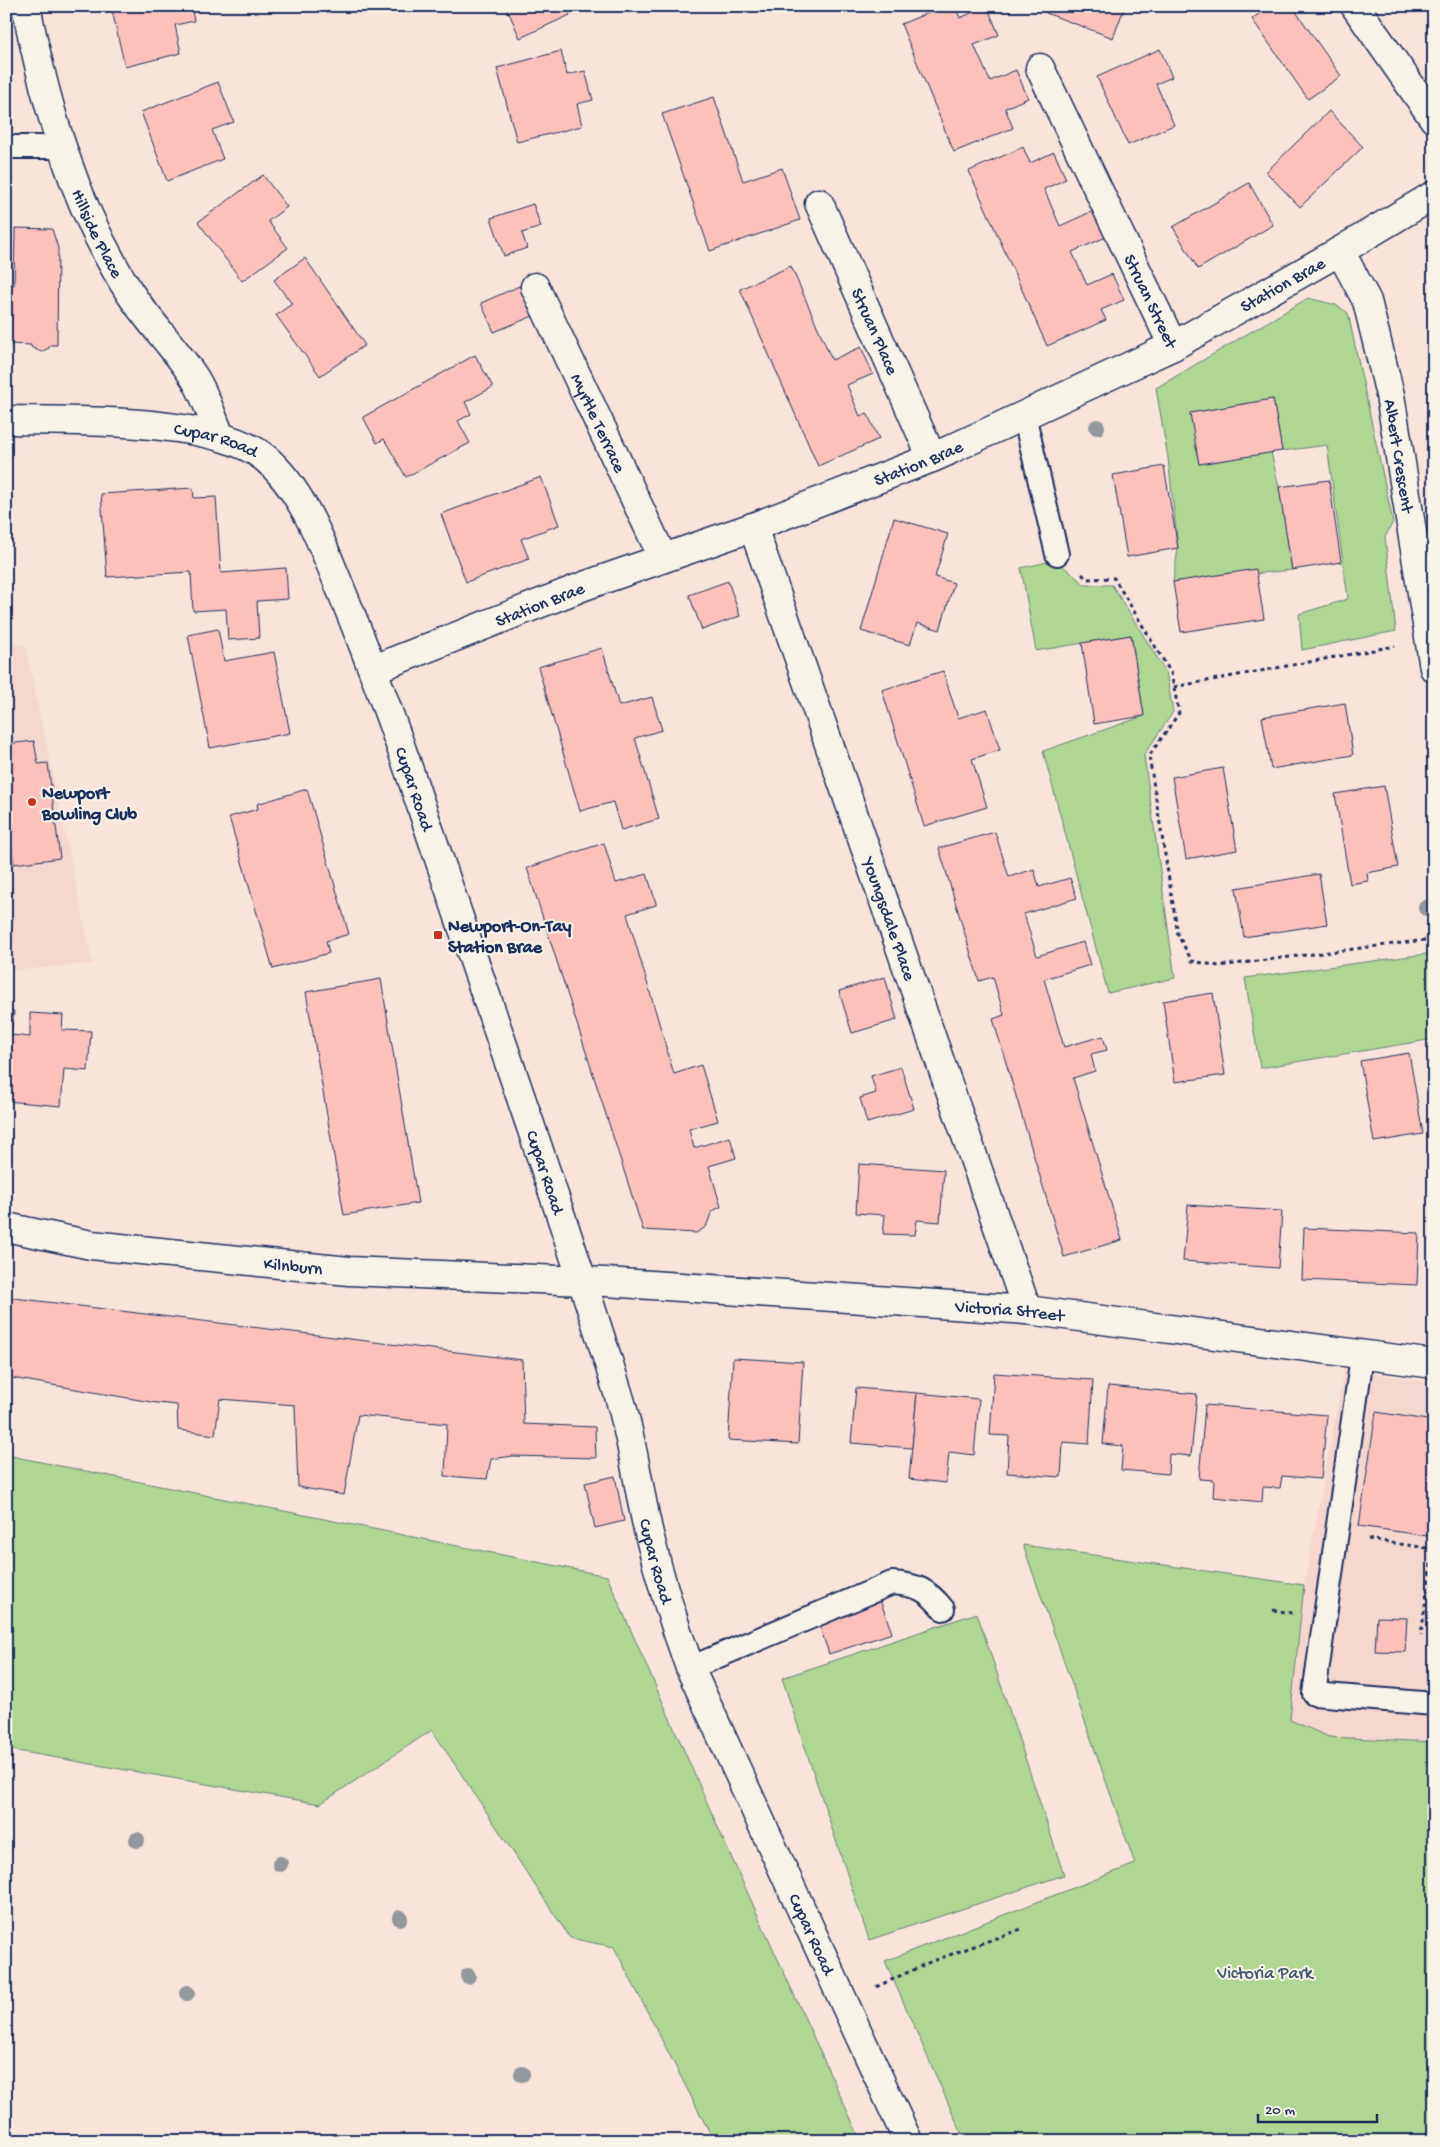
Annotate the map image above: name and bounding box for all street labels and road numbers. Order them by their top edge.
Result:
street label: Hillside Place [65,187,127,283]
street label: Struan Street [1118,252,1181,354]
street label: Station Brae [1237,253,1330,318]
street label: Struan Place [845,285,902,379]
street label: Myrtle Terrace [564,371,629,477]
street label: Albert Crescent [1378,398,1417,516]
street label: Cupar Road [172,420,262,464]
street label: Station Brae [872,437,967,492]
street label: Station Brae [493,579,589,633]
street label: Cupar Road [389,745,437,835]
street label: Youngsdale Place [856,853,919,985]
street label: Cupar Road [520,1128,568,1218]
street label: Kilnburn [262,1254,324,1281]
street label: Victoria Street [953,1297,1067,1328]
street label: Cupar Road [633,1517,676,1608]
street label: Cupar Road [782,1891,839,1980]

